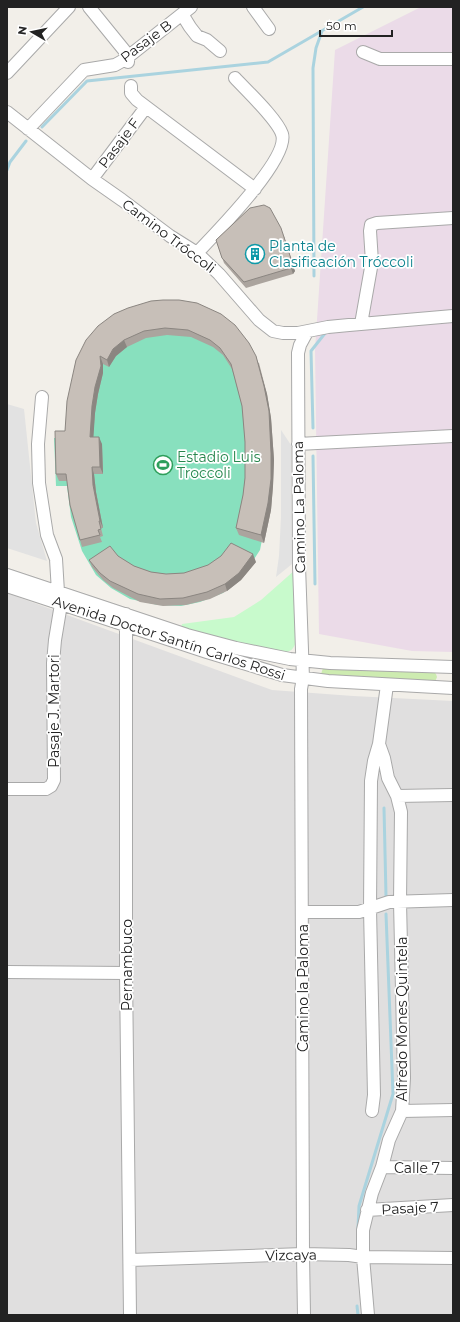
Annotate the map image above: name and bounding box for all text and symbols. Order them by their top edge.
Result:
north arrow [12,12,52,52]
scale bar [320,12,392,38]
street label: Pasaje B [117,16,175,66]
text: 50 m [326,18,357,33]
text: N [15,25,30,36]
street label: Pasaje F [94,114,144,172]
street label: Camino Tróccoli [119,195,219,277]
place label: Planta de Clasificación Tróccoli [269,237,413,271]
building icon: Planta de Clasificación Tróccoli [244,243,266,265]
street label: Camino La Paloma [289,441,309,573]
place label: Estadio Luis Troccoli [177,448,261,482]
sports icon: Estadio Luis Troccoli [152,454,174,476]
street label: Avenida Doctor Santín Carlos Rossi [50,592,288,684]
street label: Pasaje J. Martori [45,654,63,768]
street label: Pernambuco [118,919,136,1011]
street label: Camino la Paloma [294,924,312,1052]
street label: Alfredo Mones Quintela [393,936,411,1102]
street label: Calle 7 [394,1159,440,1177]
street label: Pasaje 7 [381,1198,439,1218]
street label: Vizcaya [265,1246,317,1264]

